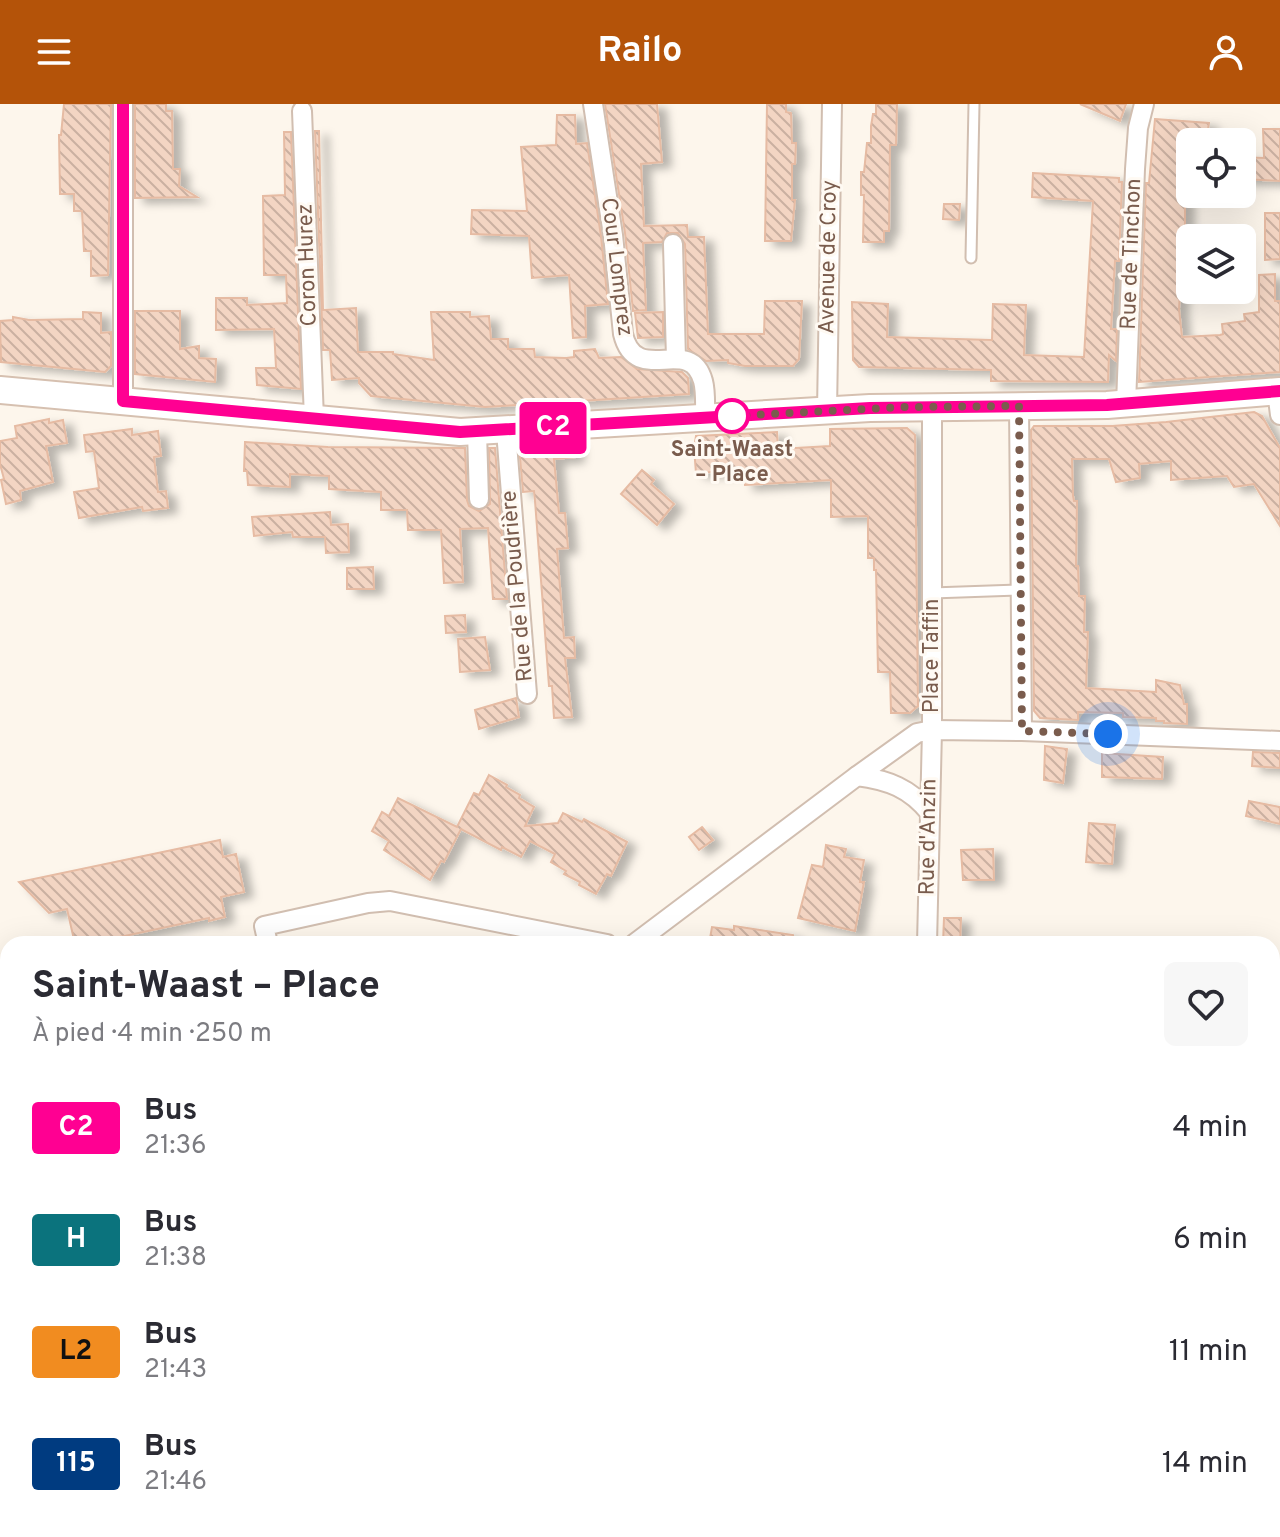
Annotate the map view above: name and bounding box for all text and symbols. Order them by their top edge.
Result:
text: Railo [597,29,683,75]
icon: menu [32,30,76,74]
icon: person [1204,30,1248,74]
map controls [1176,128,1256,304]
button: locate [1176,128,1256,208]
street label: Rue de Tinchon [1116,178,1148,330]
street label: Avenue de Croy [814,180,844,334]
street label: Cour Lomprez [594,196,638,338]
street label: Coron Hurez [292,203,324,327]
button: layers [1176,224,1256,304]
marker: Saint-Waast – Place [715,399,749,433]
line badge: C2 [517,402,589,454]
text: C2 [536,410,571,446]
place label: Saint-Waast – Place [671,437,793,489]
street label: Rue de la Poudrière [496,489,540,683]
street label: Place Taffin [919,599,946,713]
your location [1088,714,1128,754]
street label: Rue d'Anzin [914,778,944,896]
button: heart [1164,962,1248,1046]
text: Saint-Waast – Place [32,963,380,1012]
text: À pied · 4 min · 250 m [32,1018,272,1051]
text: Bus [144,1093,197,1130]
text: C2 [59,1110,94,1146]
text: 4 min [1172,1110,1248,1147]
text: 21:36 [144,1130,207,1163]
text: Bus [144,1205,197,1242]
text: H [66,1222,86,1258]
text: 6 min [1173,1222,1248,1259]
text: 21:38 [144,1242,207,1275]
text: Bus [144,1317,197,1354]
text: L2 [60,1334,92,1370]
text: 11 min [1169,1334,1248,1371]
text: 21:43 [144,1354,207,1387]
text: Bus [144,1429,197,1466]
text: 115 [56,1446,96,1482]
text: 14 min [1162,1446,1248,1483]
text: 21:46 [144,1466,207,1499]

